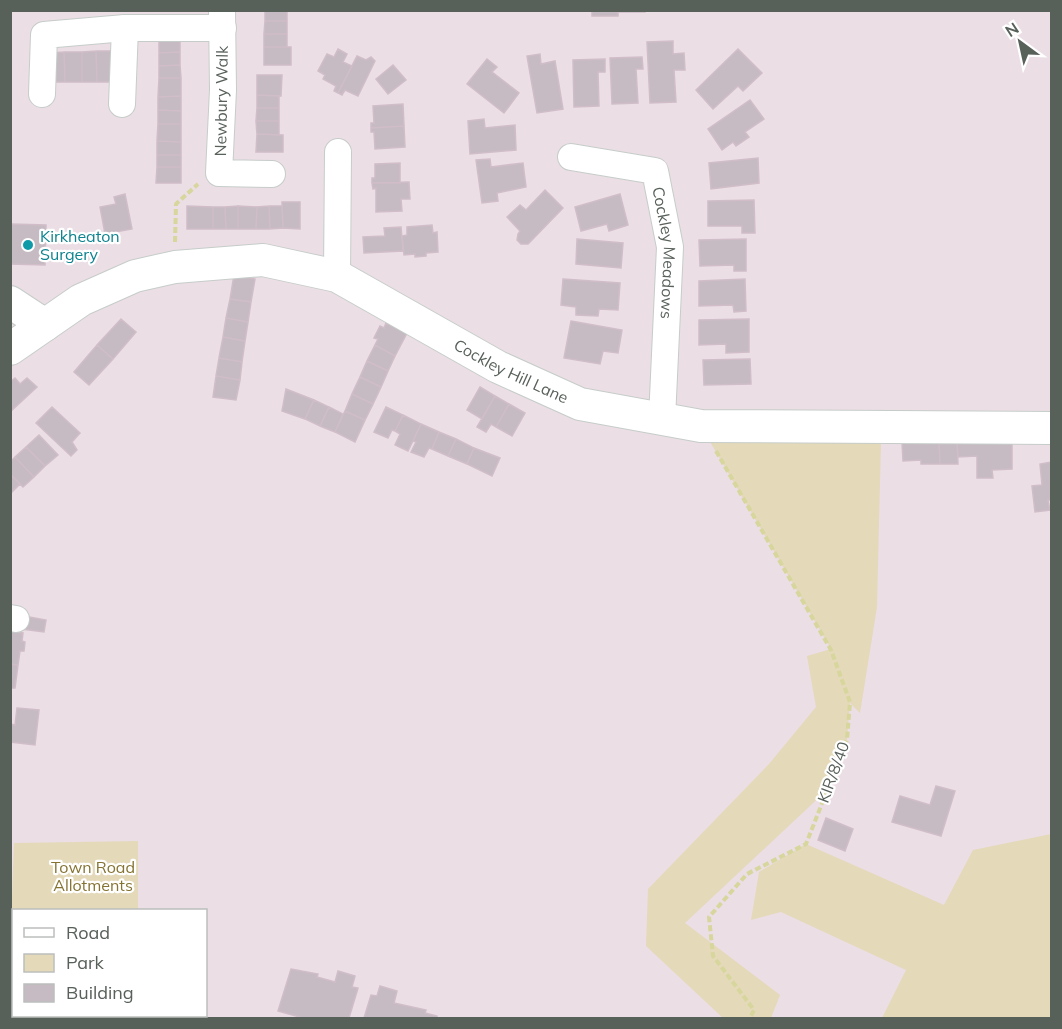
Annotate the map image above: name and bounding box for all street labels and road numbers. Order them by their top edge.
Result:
street label: Newbury Walk [210,45,232,157]
street label: Cockley Meadows [648,185,680,319]
street label: Cockley Hill Lane [451,334,572,407]
street label: KIR/8/40 [813,739,853,805]

